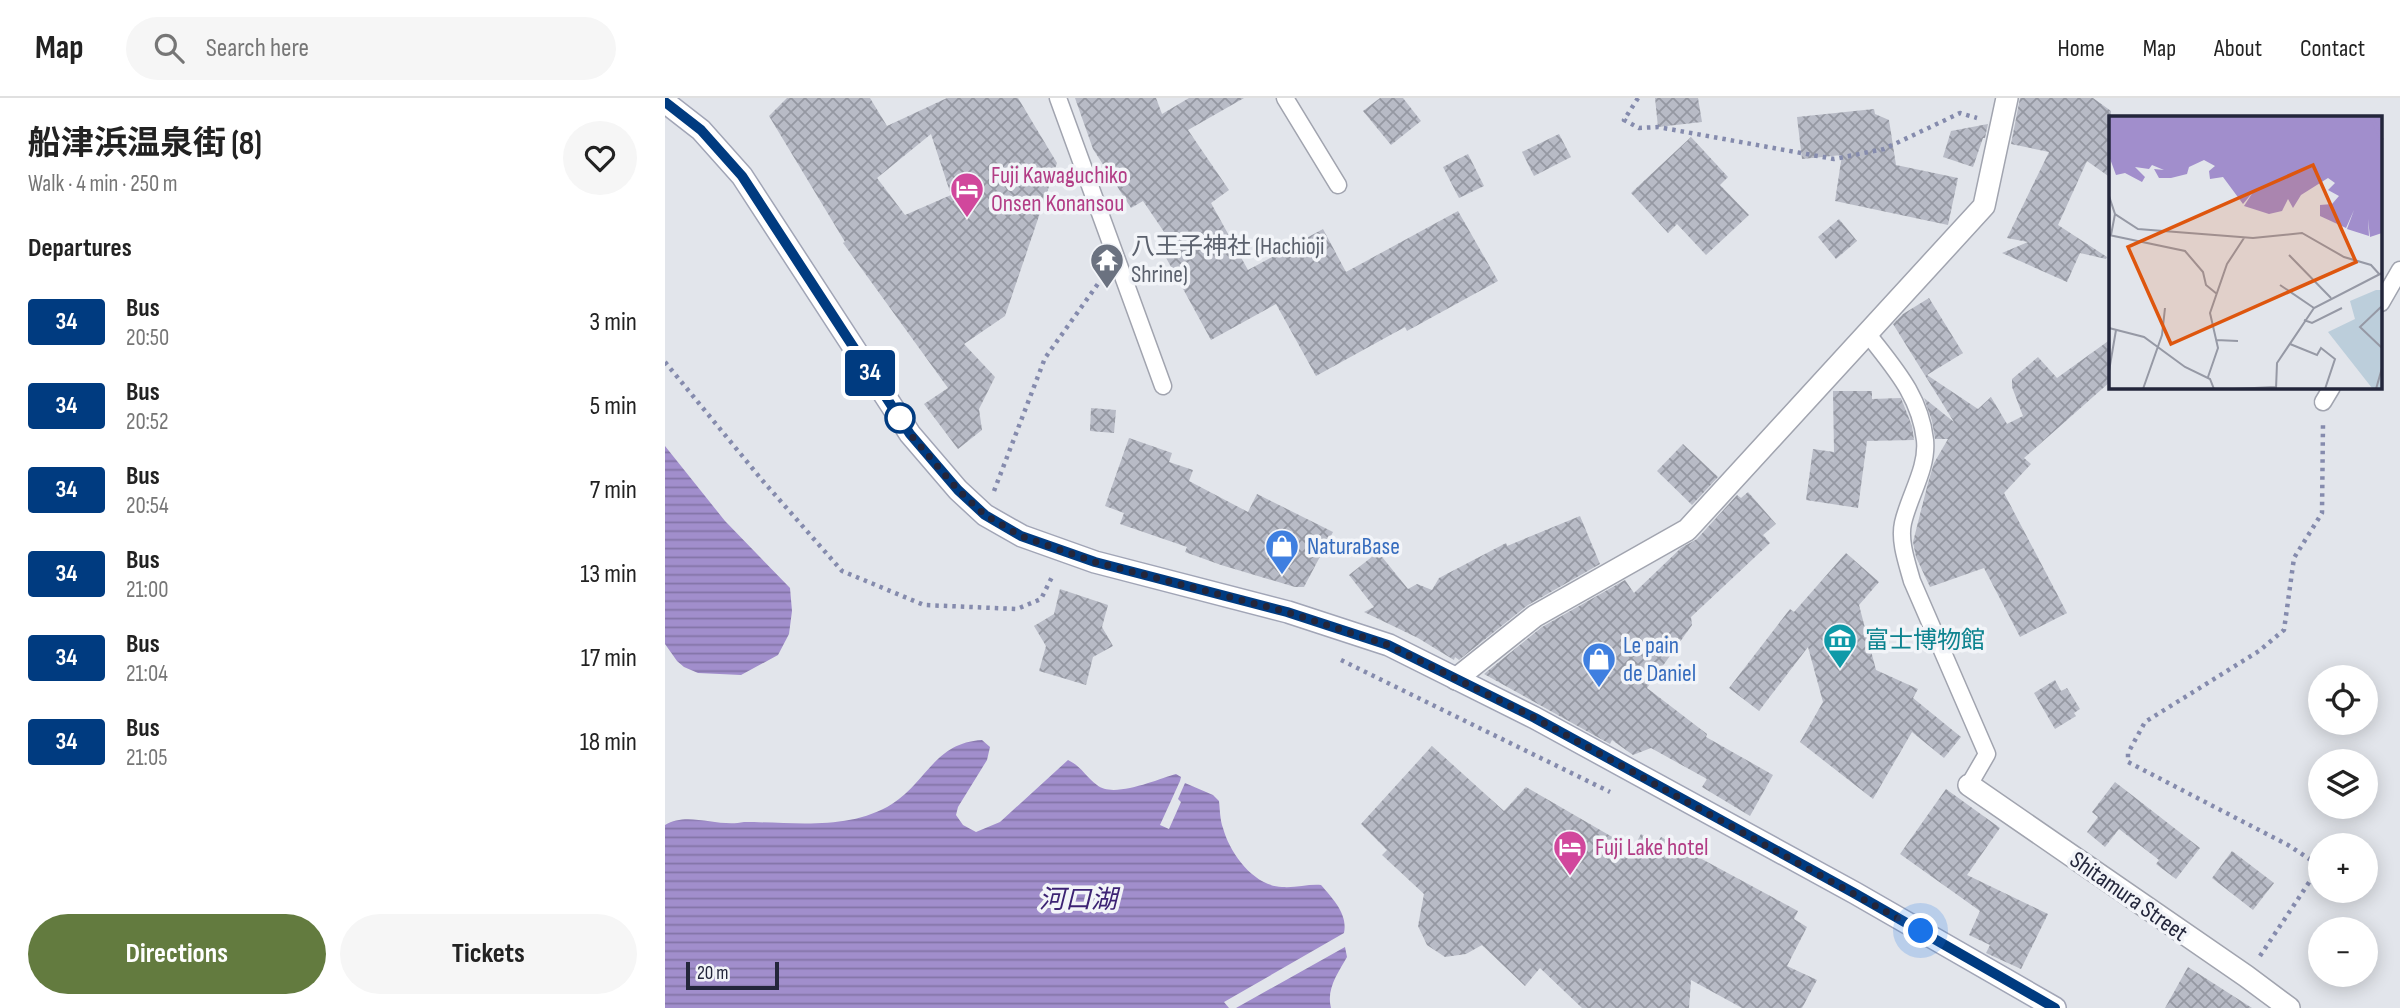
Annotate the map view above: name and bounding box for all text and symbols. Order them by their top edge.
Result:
search box [126,17,616,80]
text: Map [35,28,84,68]
icon: search [150,29,188,67]
text: Search here [206,33,309,64]
text: Home [2057,34,2105,63]
text: Map [2143,34,2176,63]
text: About [2214,34,2262,63]
text: Contact [2300,34,2365,63]
inset map [2109,116,2382,388]
button: heart [563,121,637,195]
text: 船津浜温泉街 (8) [28,124,262,164]
place label: Fuji Kawaguchiko Onsen Konansou [991,161,1128,218]
text: Walk · 4 min · 250 m [28,170,178,198]
hotel icon: Fuji Kawaguchiko Onsen Konansou [948,170,986,219]
place label: 八王子神社 (Hachioji Shrine) [1131,232,1325,289]
text: Departures [28,233,132,264]
temple icon: 八王子神社 (Hachioji Shrine) [1088,241,1126,290]
text: Bus [126,293,160,324]
text: 34 [56,307,77,336]
text: 3 min [589,307,637,338]
text: 20:50 [126,324,169,352]
line badge: 34 [839,350,901,396]
text: 34 [859,358,881,387]
text: Bus [126,377,160,408]
text: 34 [56,391,77,420]
text: 5 min [590,391,637,422]
unlabelled marker [885,403,915,433]
text: 20:52 [126,408,169,436]
text: Bus [126,461,160,492]
text: 34 [56,475,77,504]
text: 7 min [590,475,637,506]
text: 20:54 [126,492,169,520]
shop icon: NaturaBase [1263,527,1301,576]
place label: NaturaBase [1307,532,1400,561]
text: Bus [126,545,160,576]
text: 34 [56,559,77,588]
text: 13 min [580,559,637,590]
text: 21:00 [126,576,168,604]
museum icon: 富士博物館 [1821,621,1859,670]
place label: 富士博物館 [1865,626,1985,655]
text: Bus [126,629,160,660]
place label: Le pain de Daniel [1623,631,1696,688]
shop icon: Le pain de Daniel [1580,640,1618,689]
text: 34 [56,643,77,672]
text: 17 min [581,643,637,674]
text: 21:04 [126,660,168,688]
map controls [2308,665,2378,987]
button: locate [2308,665,2378,735]
text: Bus [126,713,160,744]
text: 34 [56,727,77,756]
text: 18 min [580,727,637,758]
text: 21:05 [126,744,167,772]
button: layers [2308,749,2378,819]
hotel icon: Fuji Lake hotel [1551,828,1589,877]
place label: Fuji Lake hotel [1595,833,1709,862]
button: + [2308,833,2378,903]
street label: Shitamura Street [2064,845,2193,948]
water label: 河口湖 [1039,885,1121,916]
your location [1903,913,1938,948]
button: Directions [28,914,326,994]
button: Tickets [340,914,637,994]
button: − [2308,917,2378,987]
scale bar [686,959,779,991]
text: 20 m [697,962,729,985]

